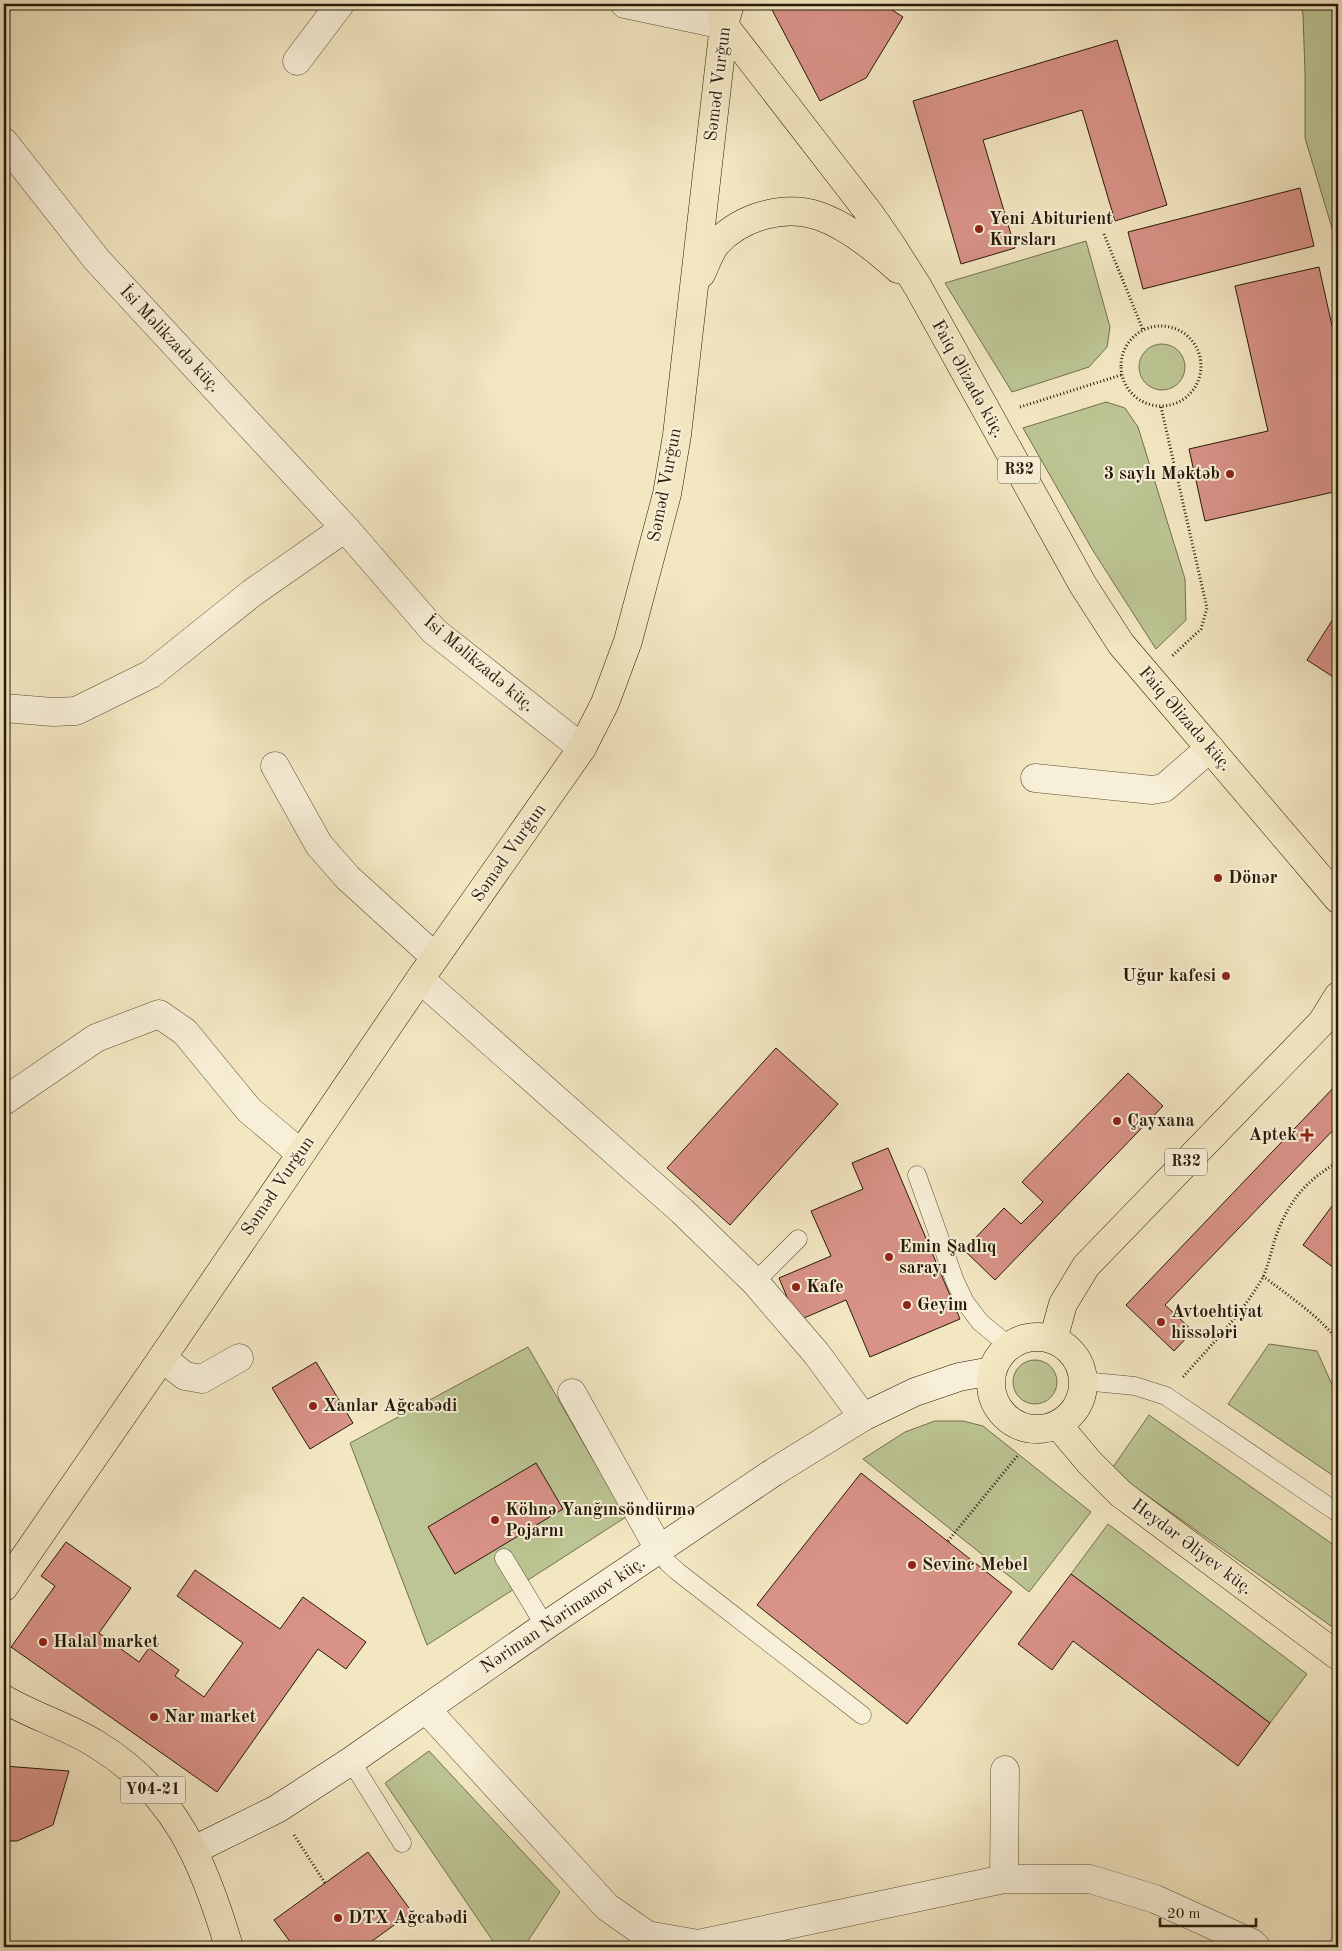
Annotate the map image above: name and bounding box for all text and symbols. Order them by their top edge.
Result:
street label: Səməd Vurğun [702,25,734,142]
place label: Yeni Abiturient Kursları [989,210,1113,249]
marker: Yeni Abiturient Kursları [973,223,985,235]
street label: İsi Məlikzadə küç. [116,280,226,396]
street label: Faiq Əlizadə küç. [928,317,1008,441]
street label: Səməd Vurğun [645,426,685,543]
road number: R32 [998,456,1040,484]
place label: 3 saylı Məktəb [1104,465,1220,483]
marker: 3 saylı Məktəb [1224,468,1236,480]
street label: İsi Məlikzadə küç. [420,610,540,715]
street label: Faiq Əlizadə küç. [1135,663,1235,775]
street label: Səməd Vurğun [468,800,550,906]
place label: Dönər [1228,869,1278,887]
marker: Dönər [1212,872,1224,884]
place label: Uğur kafesi [1122,967,1216,985]
marker: Uğur kafesi [1220,970,1232,982]
place label: Çayxana [1127,1112,1195,1130]
marker: Çayxana [1111,1115,1123,1127]
place label: Aptek [1249,1126,1297,1144]
marker: Aptek [1301,1129,1313,1141]
street label: Səməd Vurğun [238,1133,318,1239]
road number: R32 [1165,1148,1207,1176]
place label: Emin Şadlıq sarayı [899,1238,997,1277]
marker: Emin Şadlıq sarayı [883,1251,895,1263]
place label: Kafe [806,1278,844,1296]
marker: Kafe [790,1281,802,1293]
place label: Geyim [917,1296,968,1314]
marker: Geyim [901,1299,913,1311]
place label: Avtoehtiyat hissələri [1171,1303,1264,1342]
marker: Avtoehtiyat hissələri [1155,1316,1167,1328]
place label: Xanlar Ağcabədi [323,1397,457,1415]
marker: Xanlar Ağcabədi [307,1400,319,1412]
street label: Heydər Əliyev küç. [1128,1496,1256,1598]
place label: Köhnə Yanğınsöndürmə Pojarnı [505,1501,695,1540]
marker: Köhnə Yanğınsöndürmə Pojarnı [489,1514,501,1526]
street label: Nəriman Nərimanov küç. [477,1553,649,1677]
place label: Sevinc Mebel [922,1556,1029,1574]
marker: Sevinc Mebel [906,1559,918,1571]
place label: Halal market [53,1633,159,1651]
marker: Halal market [37,1636,49,1648]
place label: Nar market [164,1708,257,1726]
marker: Nar market [148,1711,160,1723]
road number: Y04-21 [120,1776,186,1804]
scale bar [1160,1896,1256,1928]
text: 20 m [1167,1907,1201,1922]
place label: DTX Ağcabədi [348,1909,468,1927]
marker: DTX Ağcabədi [332,1912,344,1924]

